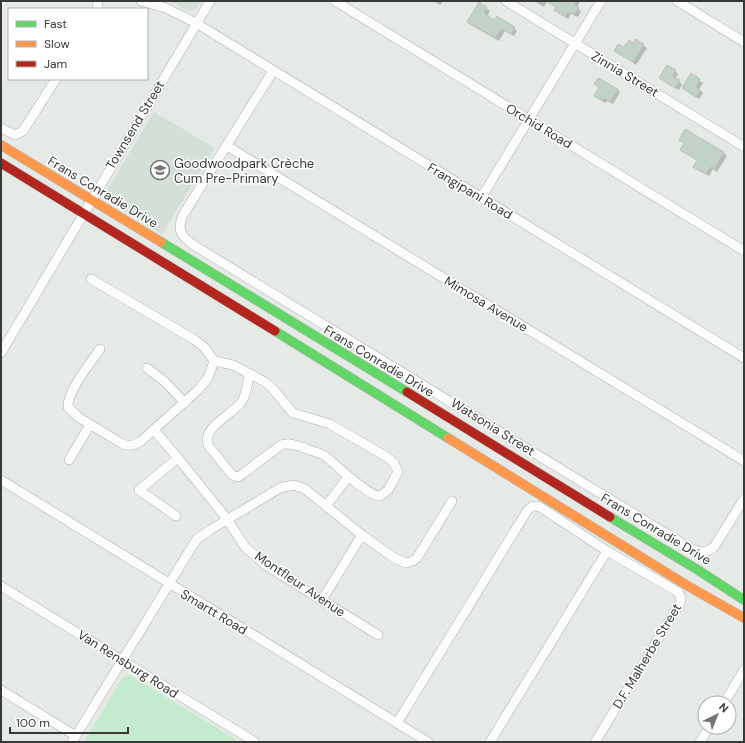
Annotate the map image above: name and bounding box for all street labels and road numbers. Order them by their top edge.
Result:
street label: Zinnia Street [588,47,662,101]
street label: Townsend Street [102,77,168,173]
street label: Orchid Road [503,100,575,152]
street label: Frans Conradie Drive [45,152,161,232]
street label: Frangipani Road [424,159,516,223]
street label: Mimosa Avenue [441,272,531,336]
street label: Frans Conradie Drive [321,321,437,401]
street label: Watsonia Street [448,394,538,460]
street label: Frans Conradie Drive [598,489,714,569]
street label: Montfleur Avenue [251,547,349,621]
street label: Smartt Road [178,585,250,639]
street label: D.F. Malherbe Street [609,600,685,712]
street label: Van Rensburg Road [74,626,182,702]

